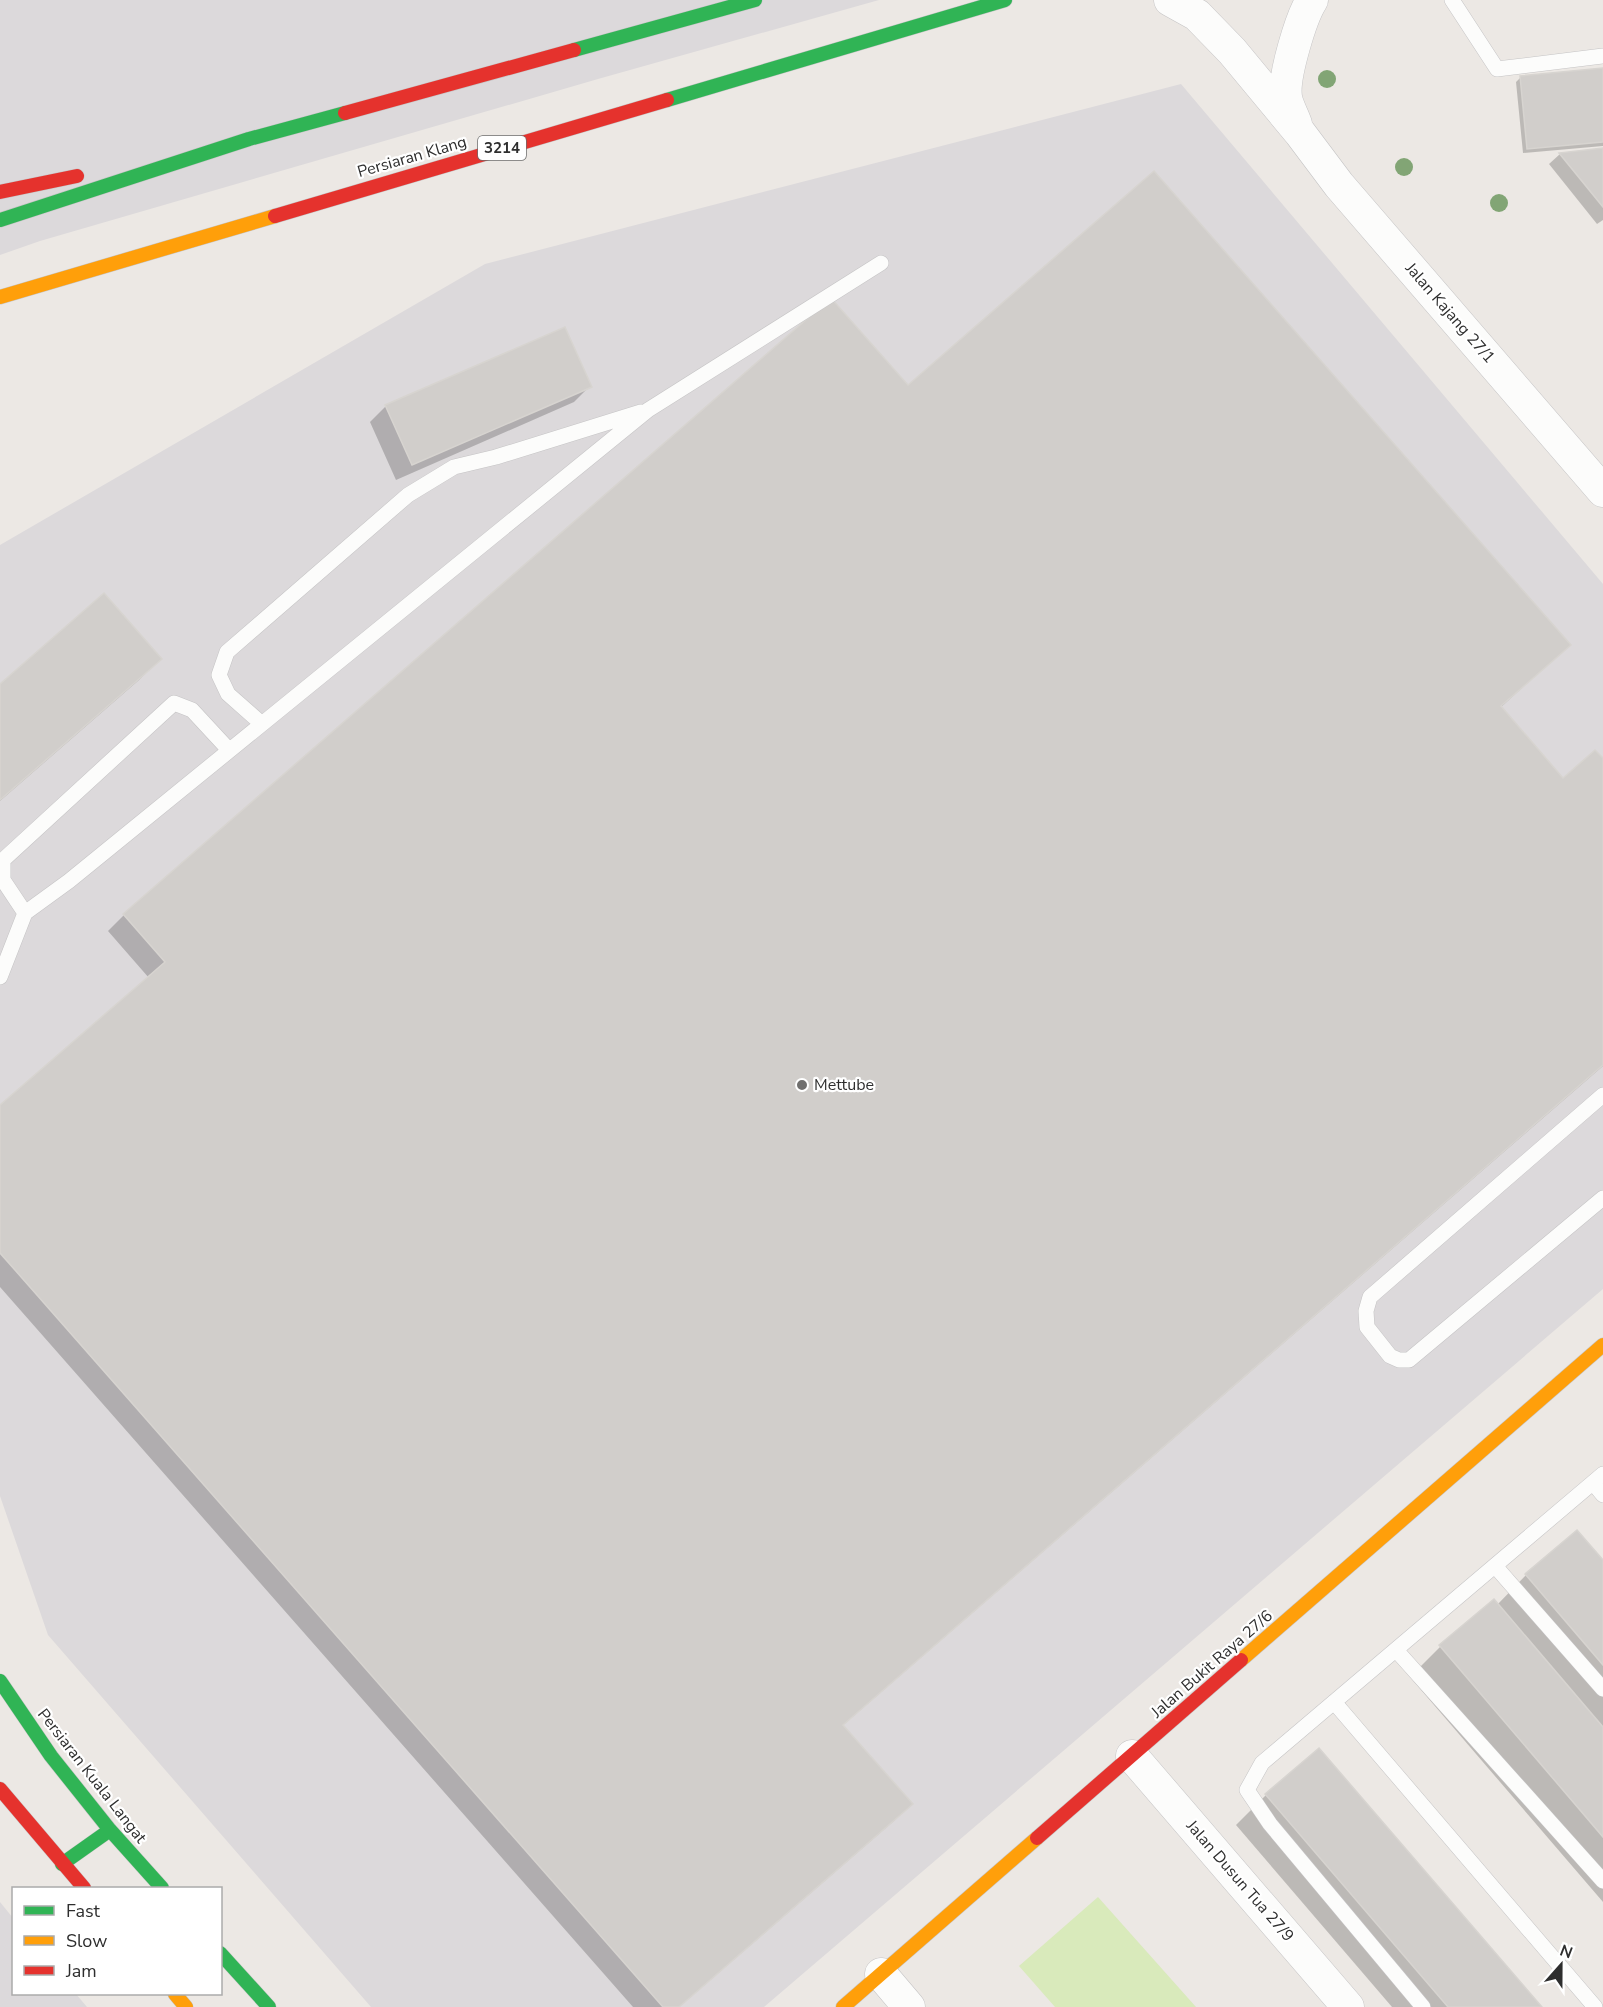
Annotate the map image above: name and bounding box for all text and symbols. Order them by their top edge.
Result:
street label: Persiaran Klang [355,131,469,183]
road number: 3214 [478,136,526,160]
street label: Jalan Kajang 27/1 [1399,257,1500,368]
place label: Mettube [814,1074,874,1096]
marker: Mettube [795,1078,809,1092]
street label: Jalan Bukit Raya 27/6 [1146,1605,1277,1724]
street label: Persiaran Kuala Langat [32,1704,152,1848]
street label: Jalan Dusun Tua 27/9 [1180,1815,1299,1946]
legend [12,1887,222,1995]
text: Fast [66,1899,101,1923]
text: Slow [66,1929,107,1953]
north arrow [1531,1935,1591,1995]
text: N [1556,1940,1576,1964]
text: Jam [65,1959,97,1983]

